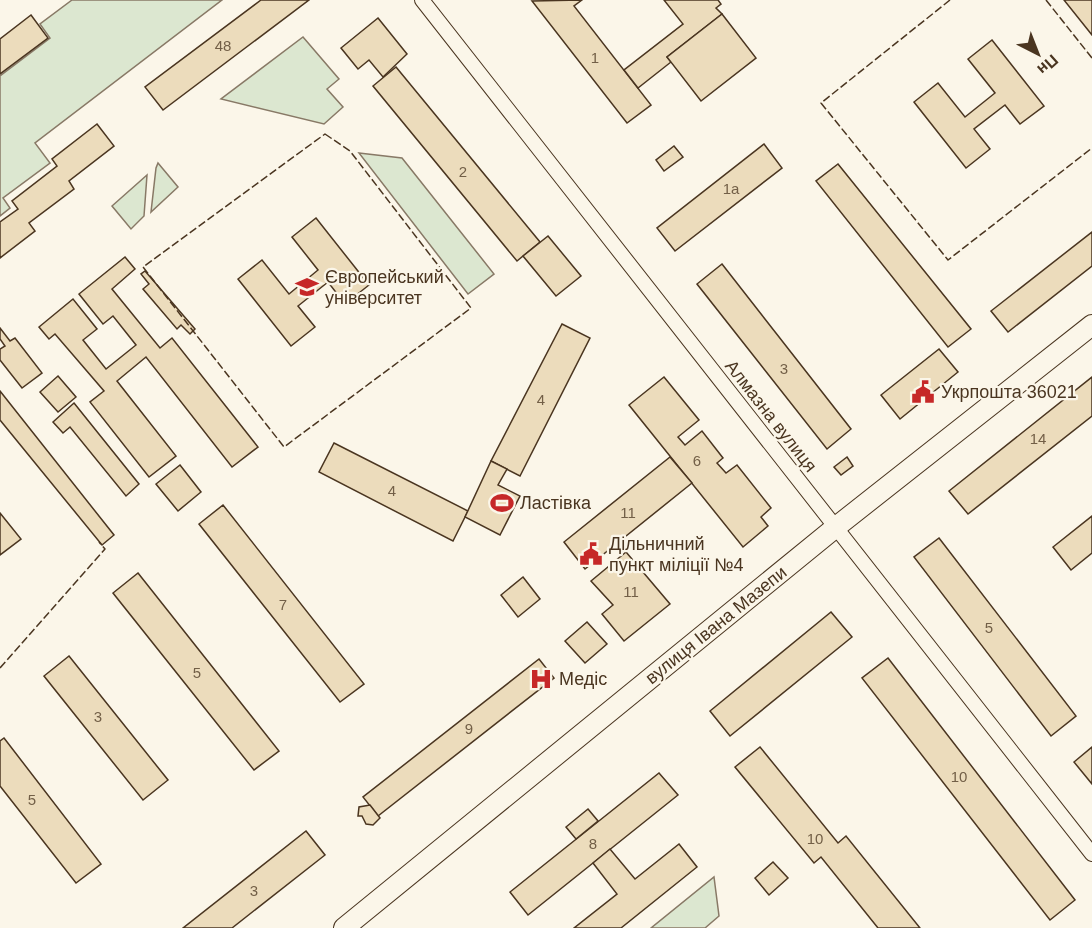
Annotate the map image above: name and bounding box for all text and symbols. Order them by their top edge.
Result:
north arrow [1008,24,1068,84]
house number: 48 [215,37,231,54]
house number: 1 [591,49,599,66]
text: Пн [1034,51,1061,78]
house number: 2 [459,163,467,180]
house number: 1а [723,180,740,197]
place label: Європейський університет [325,267,444,308]
school or university icon: Європейський університет [294,274,320,300]
street label: Алмазна вулиця [721,356,821,476]
house number: 3 [780,360,788,377]
public building icon: Укрпошта 36021 [910,379,936,405]
place label: Укрпошта 36021 [941,382,1077,402]
house number: 4 [537,391,545,408]
house number: 14 [1030,430,1046,447]
house number: 6 [693,452,701,469]
house number: 4 [388,482,396,499]
sports icon: Ластівка [489,490,515,516]
place label: Ластівка [520,493,592,513]
house number: 11 [620,504,636,521]
place label: Дільничний пункт міліції №4 [609,534,744,575]
public building icon: Дільничний пункт міліції №4 [578,541,604,567]
street label: вулиця Івана Мазепи [641,562,791,688]
house number: 11 [623,583,639,600]
house number: 7 [279,596,287,613]
house number: 5 [985,619,993,636]
house number: 5 [193,664,201,681]
hospital icon: Медіс [528,666,554,692]
place label: Медіс [559,669,607,689]
house number: 3 [94,708,102,725]
house number: 9 [465,720,473,737]
house number: 10 [951,768,967,785]
house number: 5 [28,791,36,808]
house number: 10 [807,830,823,847]
house number: 8 [589,835,597,852]
house number: 3 [250,882,258,899]

